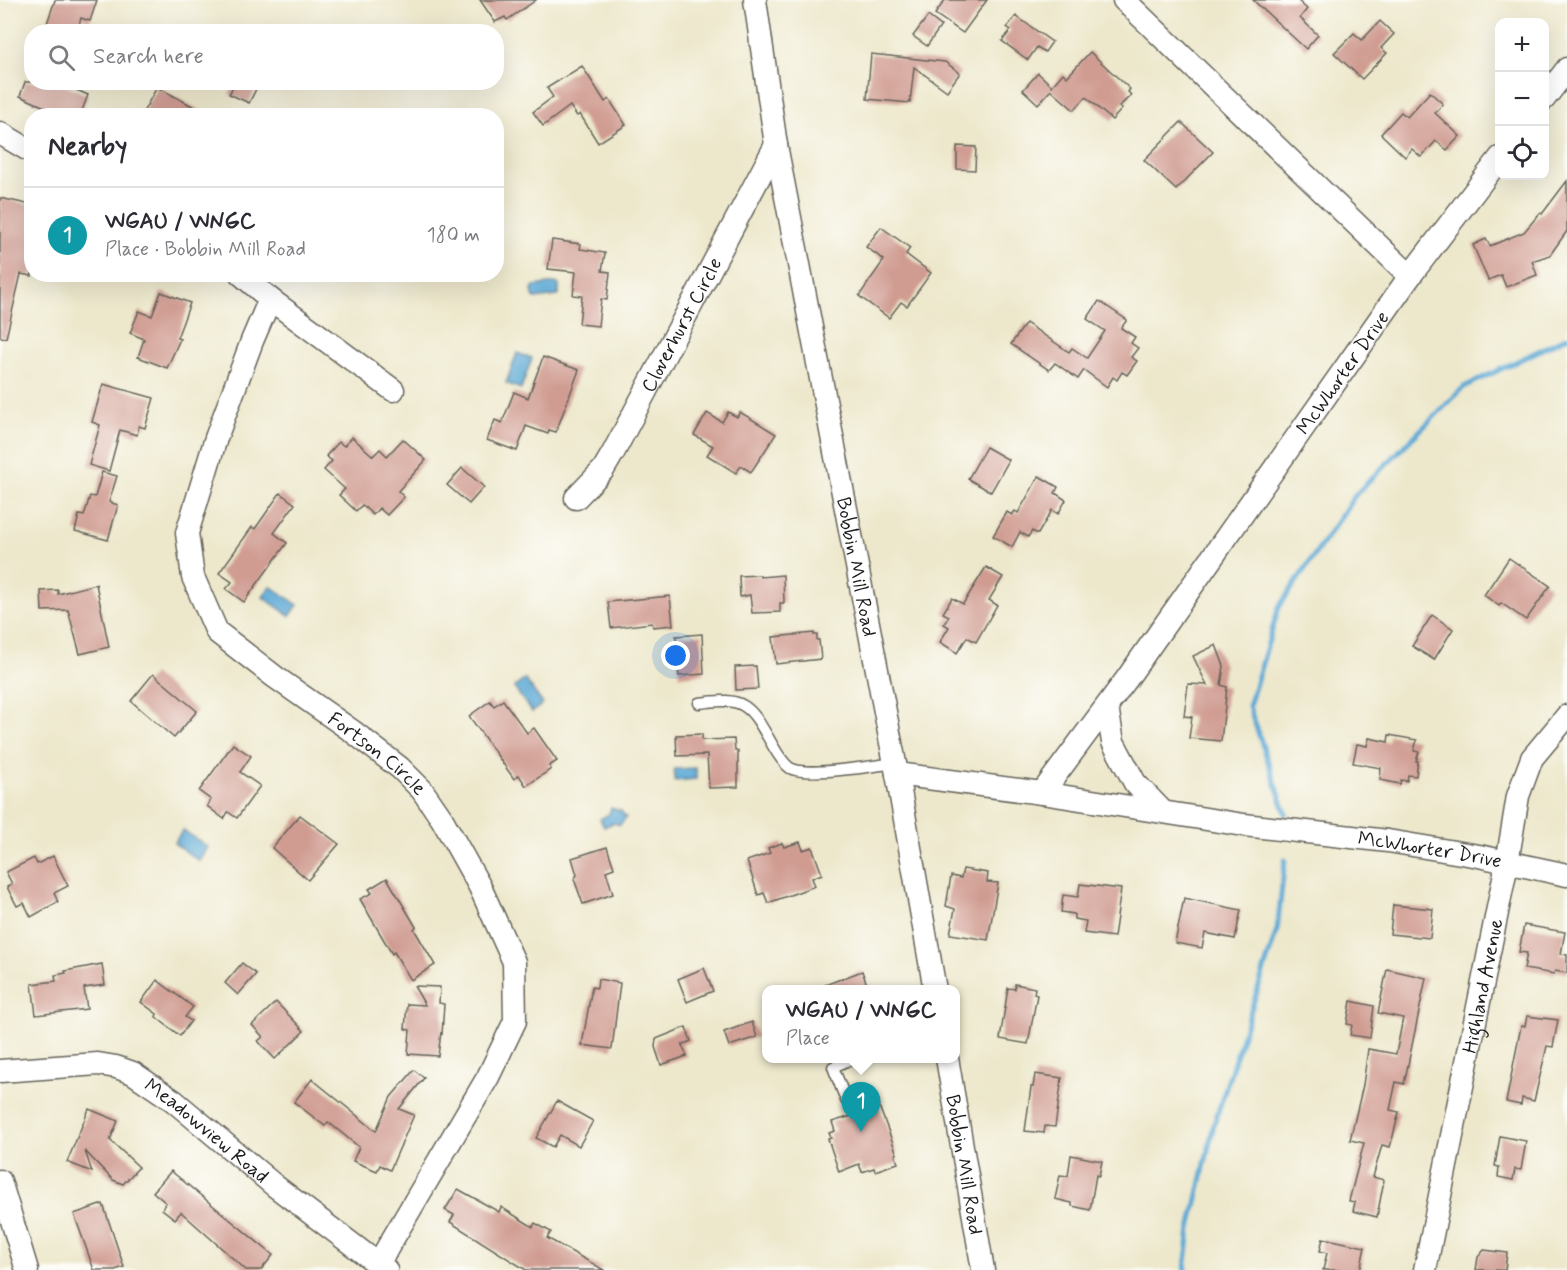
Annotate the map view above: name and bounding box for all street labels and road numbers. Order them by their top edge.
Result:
street label: Cloverhurst Circle [636,253,729,397]
street label: McWhorter Drive [1291,306,1396,441]
street label: Bobbin Mill Road [829,495,882,639]
street label: Fortson Circle [322,706,432,802]
street label: McWhorter Drive [1356,826,1504,876]
street label: Highland Avenue [1457,916,1511,1056]
street label: Meadowview Road [139,1073,274,1190]
street label: Bobbin Mill Road [938,1093,989,1237]

